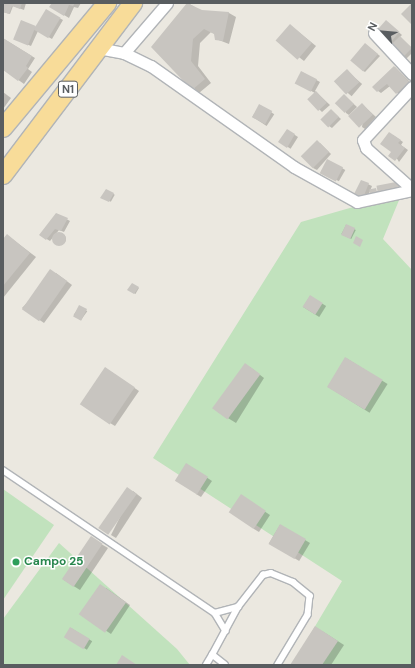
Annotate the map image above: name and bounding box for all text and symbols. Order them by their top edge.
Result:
north arrow [363,12,403,52]
text: N [364,20,380,33]
road number: N1 [57,80,79,98]
place label: Campo 25 [24,555,84,569]
marker: Campo 25 [11,557,21,567]

